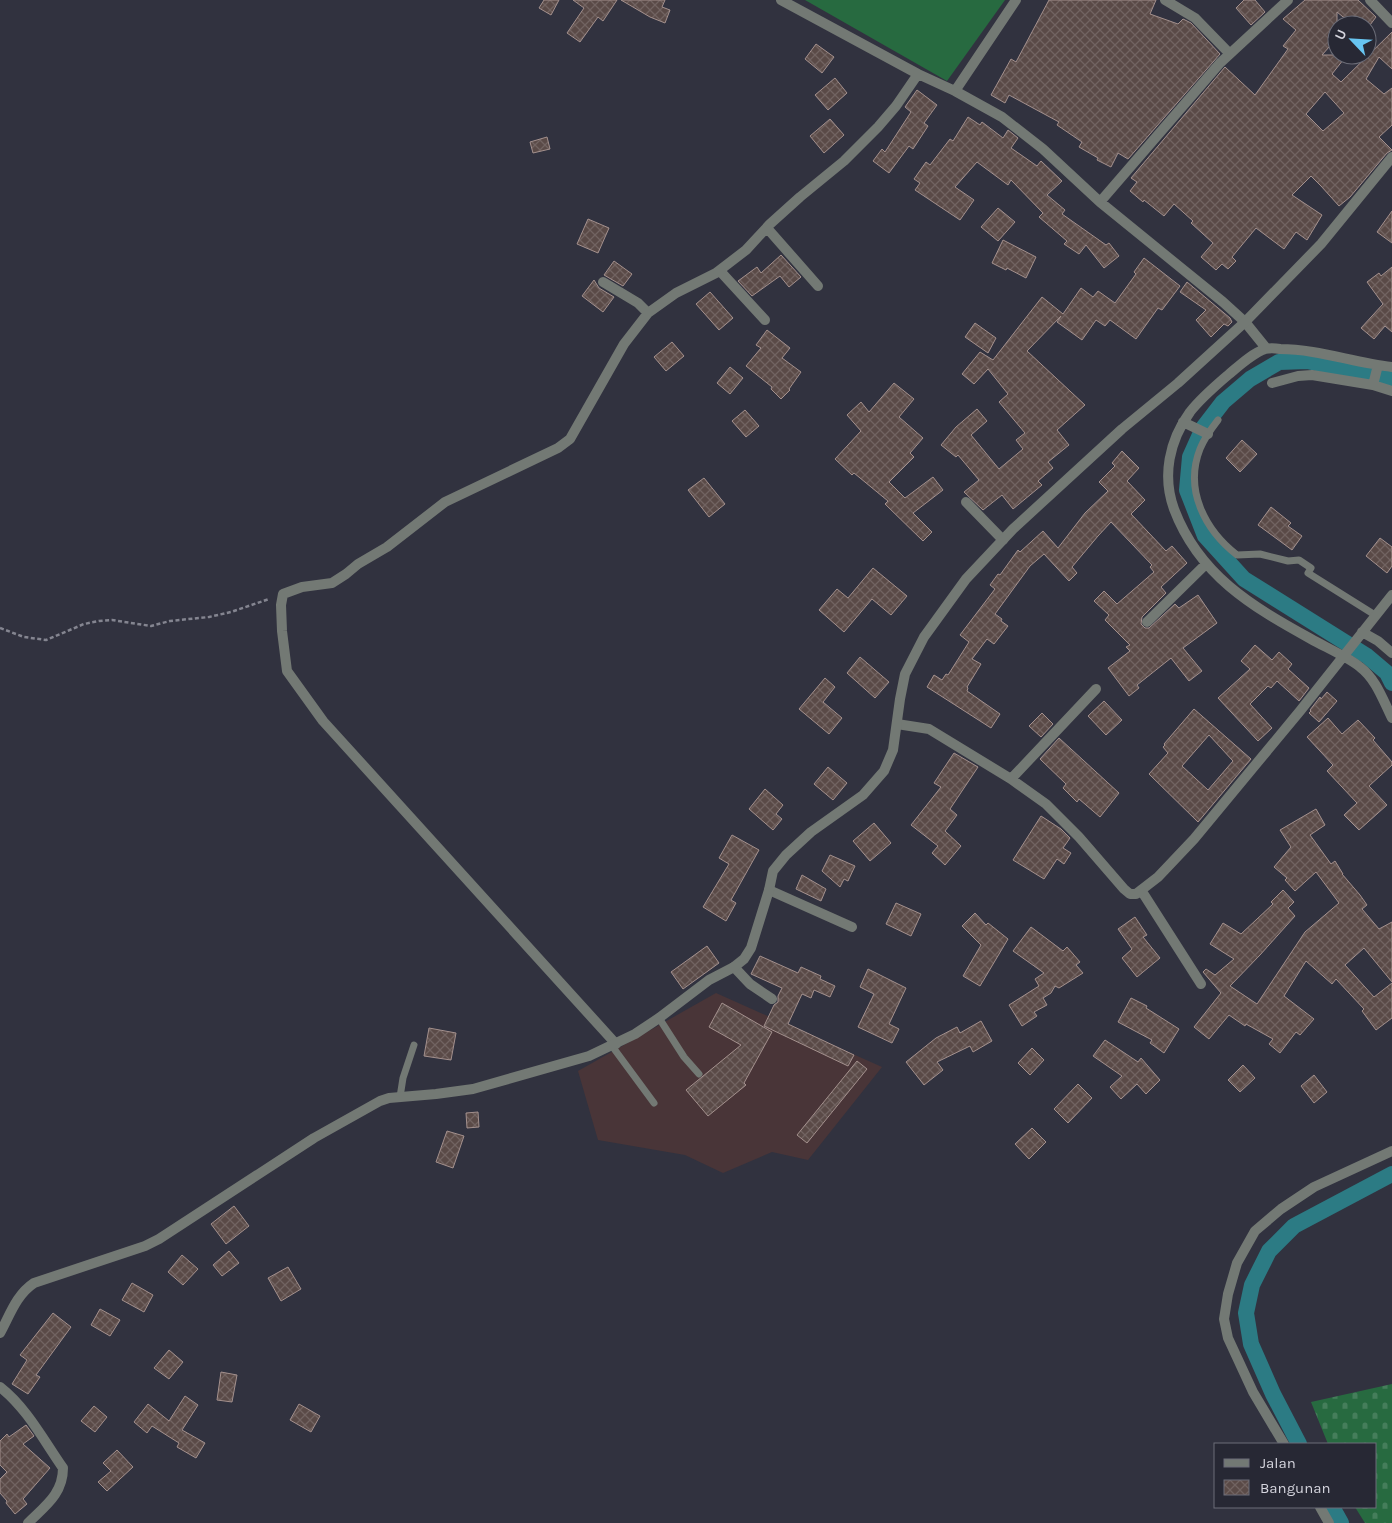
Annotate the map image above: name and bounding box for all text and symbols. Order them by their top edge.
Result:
north arrow [1327,15,1377,65]
text: U [1331,27,1350,43]
legend [1214,1443,1377,1508]
text: Jalan [1260,1454,1296,1472]
text: Bangunan [1260,1479,1331,1497]

